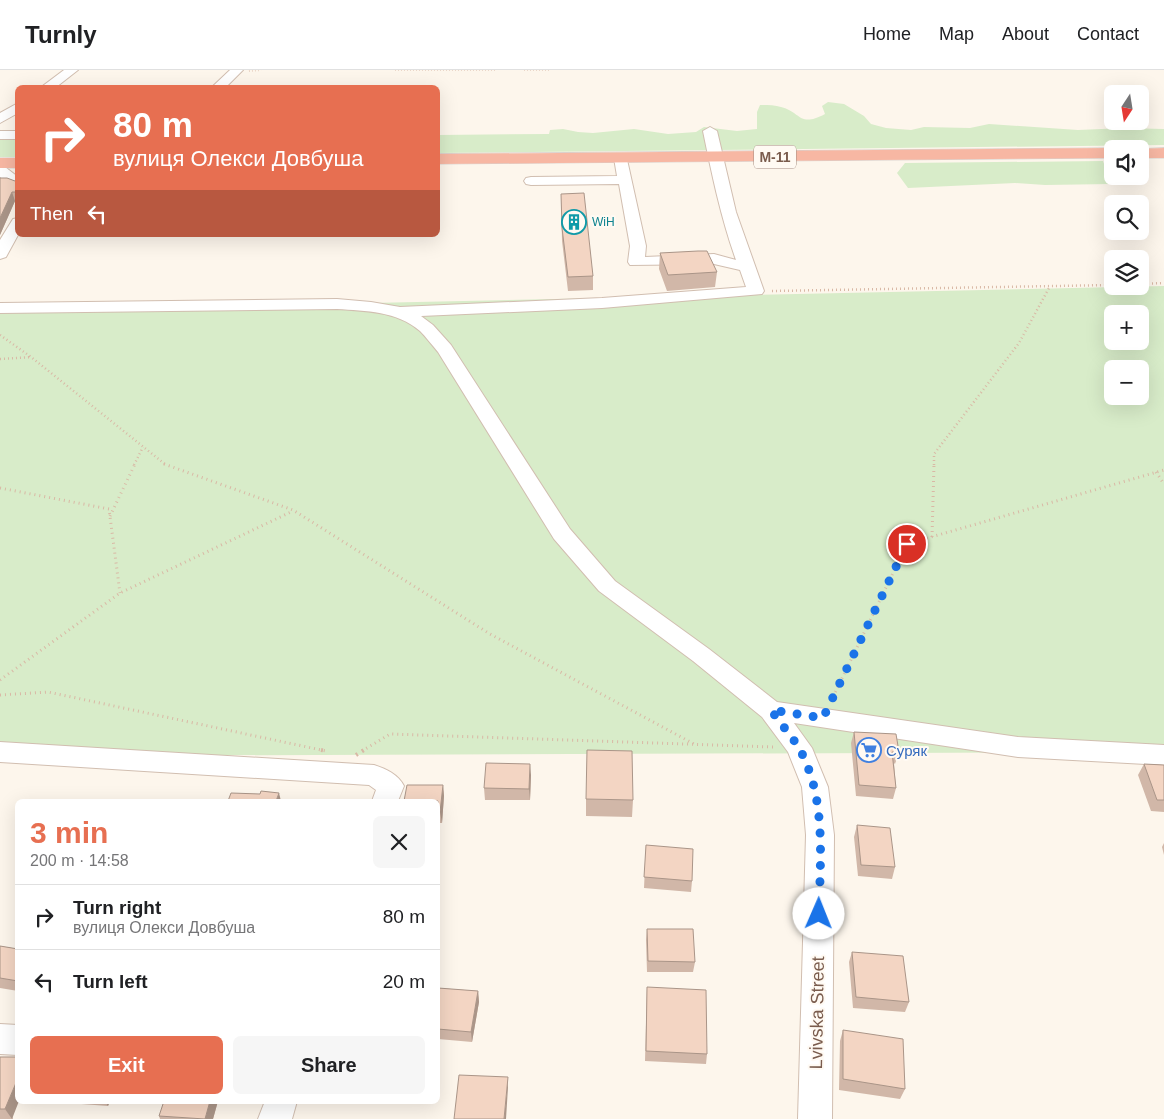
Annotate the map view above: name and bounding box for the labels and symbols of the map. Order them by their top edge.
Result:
north arrow [1104,85,1149,130]
road number: М-11 [754,145,796,168]
building icon: WiH [561,209,587,235]
place label: WiH [592,215,615,229]
pin [886,523,928,565]
supermarket icon: Суряк [856,737,882,763]
place label: Суряк [886,742,927,759]
position arrow [792,887,844,939]
street label: Lvivska Street [806,956,828,1070]

